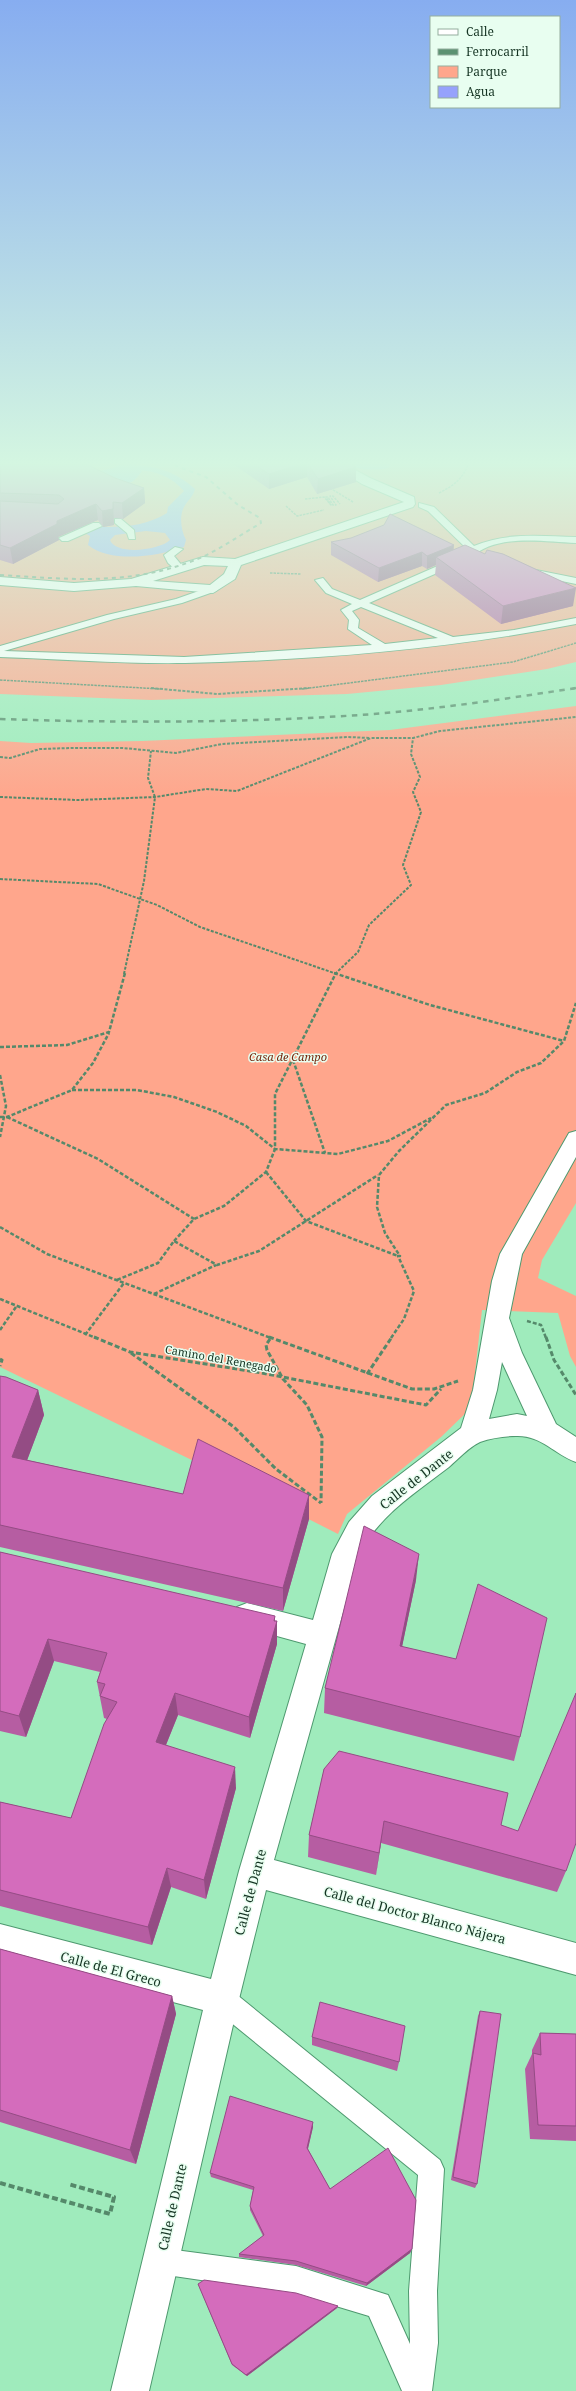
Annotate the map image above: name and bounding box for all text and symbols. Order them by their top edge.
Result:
legend [430,16,560,108]
text: Calle [466,23,494,40]
text: Ferrocarril [466,43,529,60]
text: Parque [466,63,507,80]
text: Agua [466,83,495,100]
park label: Casa de Campo [249,1049,327,1064]
street label: Camino del Renegado [164,1341,278,1376]
street label: Calle de Dante [376,1445,457,1513]
street label: Calle de Dante [230,1847,270,1937]
street label: Calle del Doctor Blanco Nájera [322,1882,508,1948]
street label: Calle de El Greco [59,1947,163,1991]
street label: Calle de Dante [153,2162,191,2252]

